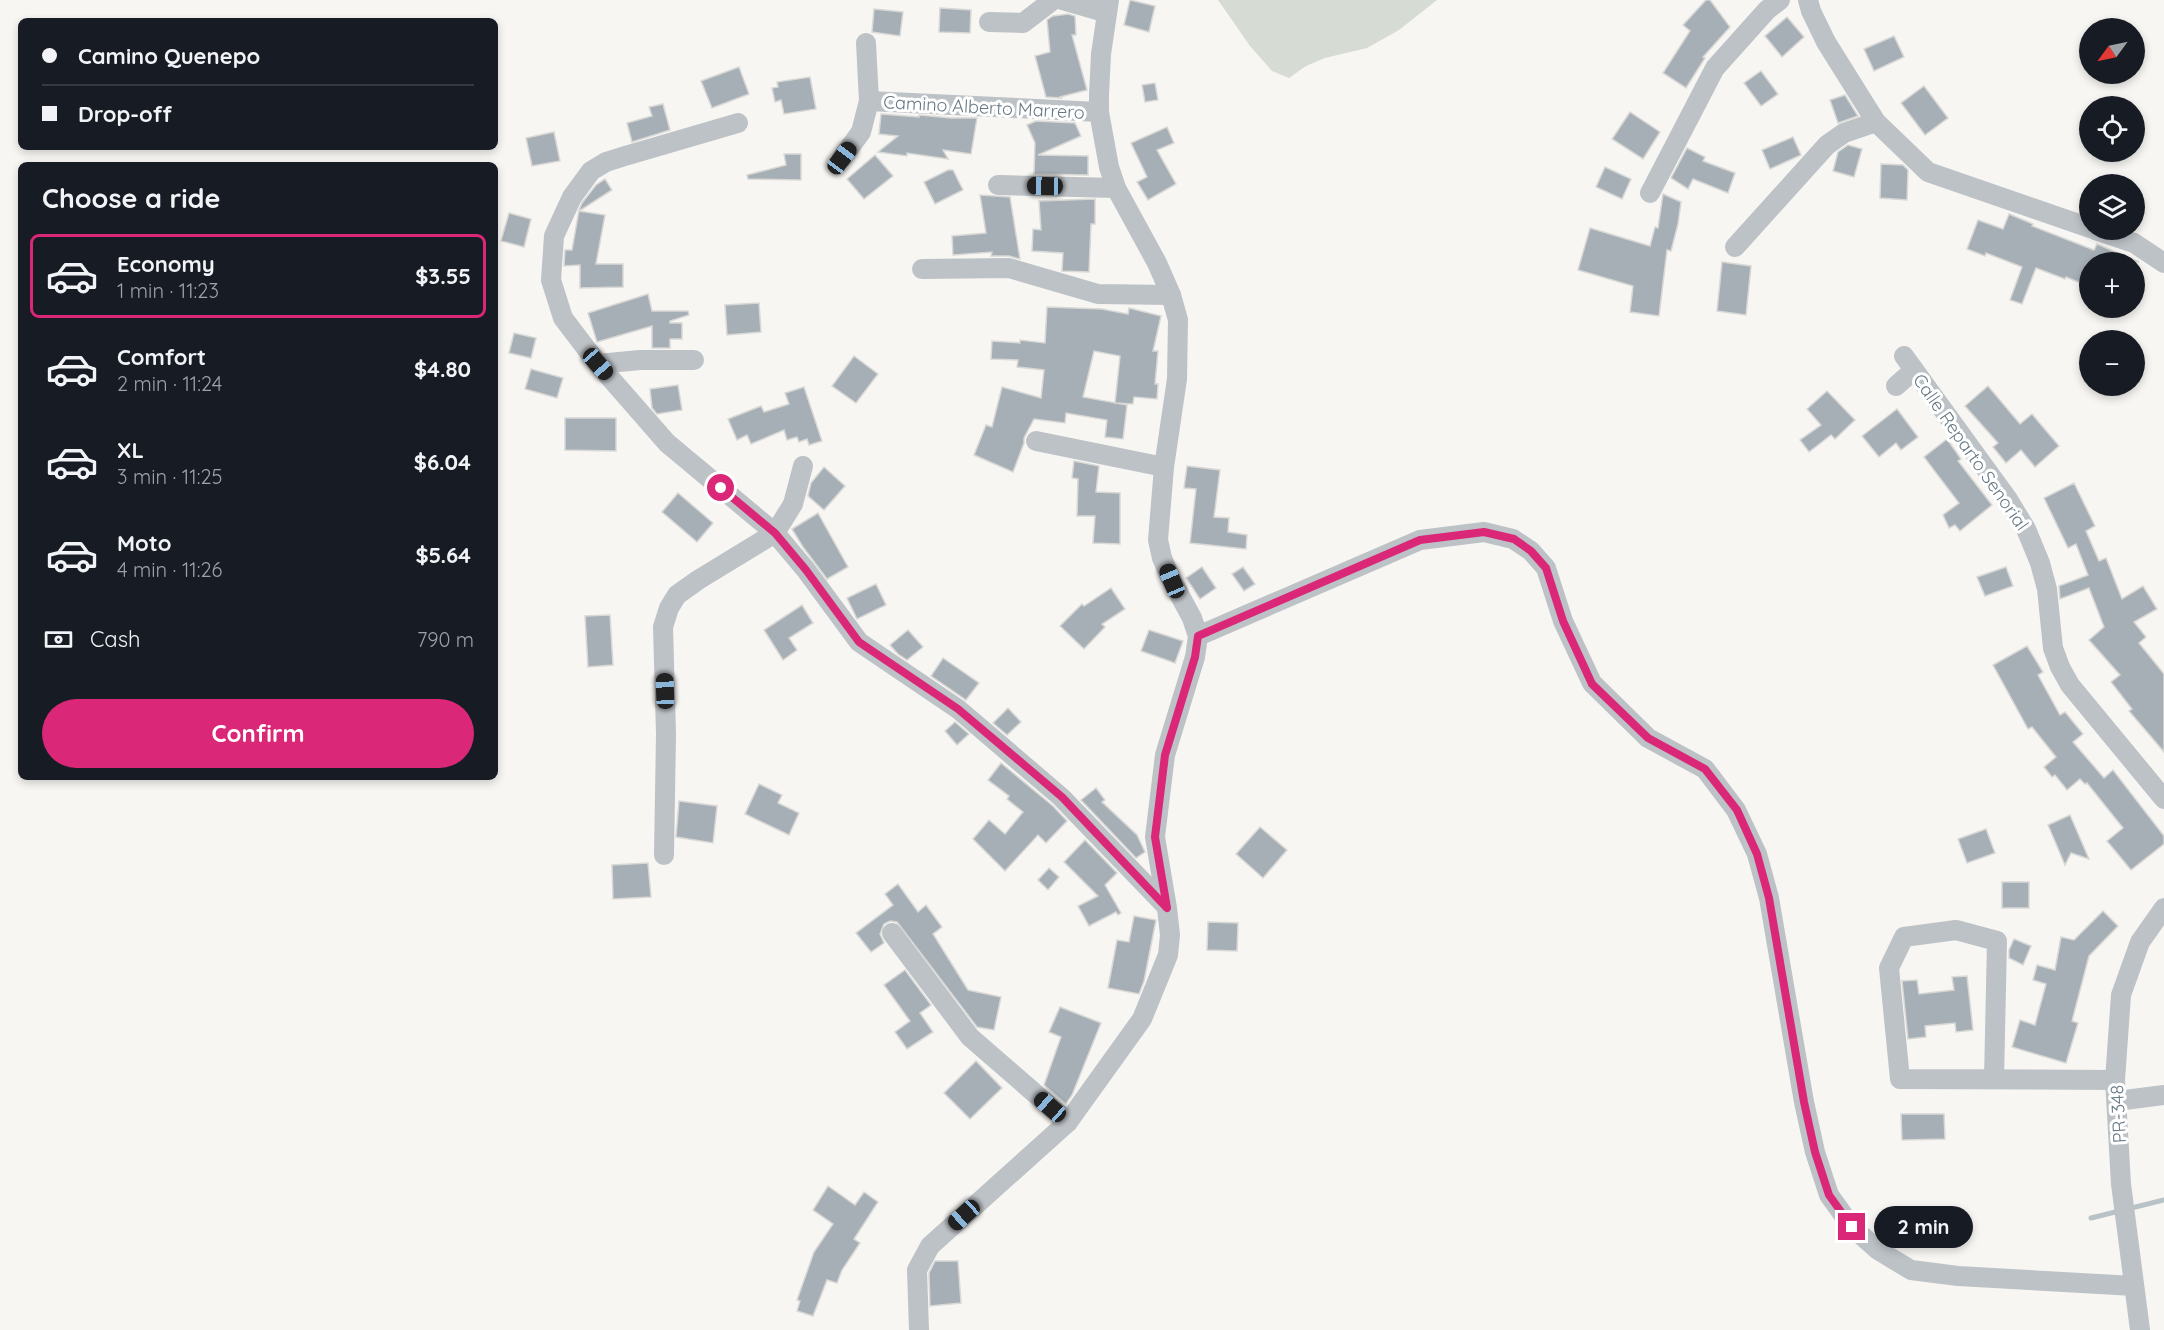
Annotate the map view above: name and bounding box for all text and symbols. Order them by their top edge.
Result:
north arrow [2079,18,2145,84]
map controls [2079,18,2145,396]
text: Camino Quenepo [78,42,260,70]
street label: Camino Alberto Marrero [883,90,1085,124]
button: locate [2079,96,2145,162]
text: Drop-off [78,100,172,128]
car [824,138,860,178]
button: layers [2079,174,2145,240]
car [1027,177,1063,195]
text: Choose a ride [42,181,220,215]
icon: car [45,249,99,303]
text: Economy [117,250,215,278]
button: + [2079,252,2145,318]
text: $3.55 [415,262,471,290]
text: 1 min · 11:23 [117,278,219,303]
button: − [2079,330,2145,396]
icon: car [45,342,99,396]
text: Comfort [117,343,206,371]
car [579,345,617,383]
text: $4.80 [414,355,471,383]
street label: Calle Reparto Senorial [1908,369,2034,535]
text: 2 min · 11:24 [117,371,222,396]
icon: car [45,435,99,489]
text: XL [117,436,144,464]
text: $6.04 [414,448,471,476]
text: 3 min · 11:25 [117,464,222,489]
route start [707,474,734,501]
icon: car [45,528,99,582]
text: Moto [117,529,171,557]
text: $5.64 [415,541,471,569]
text: 4 min · 11:26 [117,557,222,582]
car [1157,561,1187,601]
icon: cash [42,623,75,656]
text: Cash [90,625,141,653]
text: 790 m [417,627,474,652]
car [655,673,675,709]
button: Confirm [42,699,474,768]
street label: PR-348 [2105,1084,2131,1144]
car [1031,1088,1069,1126]
car [945,1196,983,1234]
callout: 2 min [1873,1206,1972,1248]
route end [1838,1213,1865,1240]
text: 2 min [1897,1214,1950,1239]

